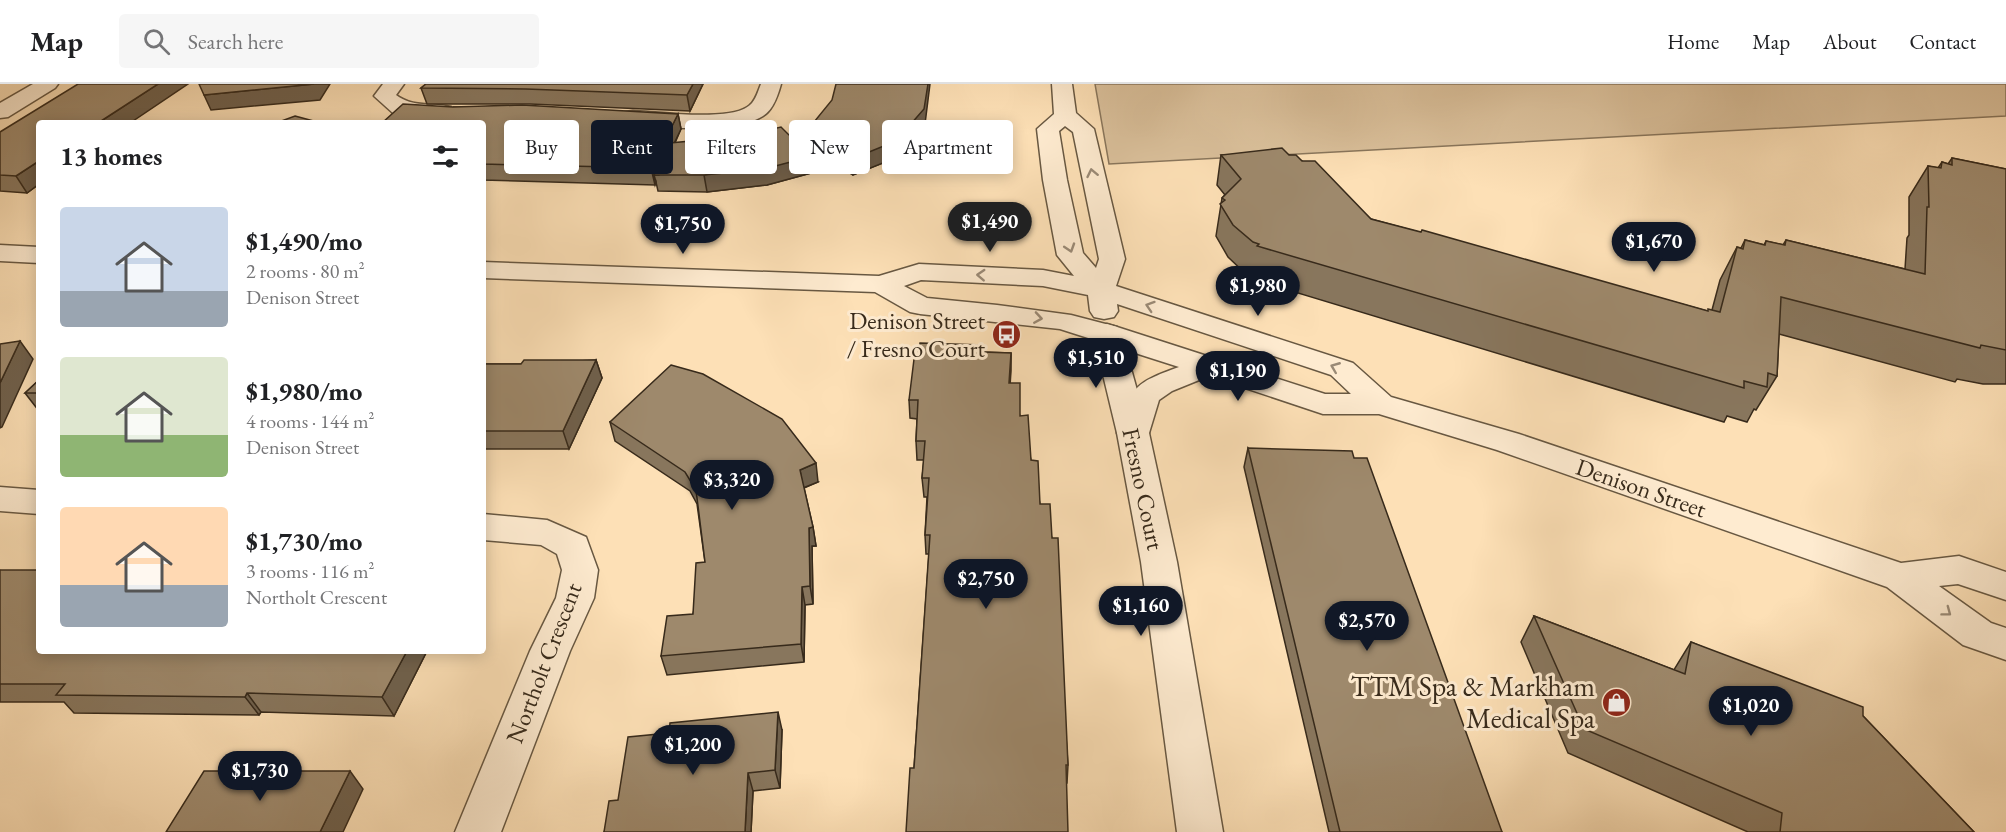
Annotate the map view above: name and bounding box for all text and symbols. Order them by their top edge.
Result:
search box [119,14,539,68]
text: Map [30,23,83,59]
icon: search [140,25,173,58]
text: Search here [188,27,283,56]
text: Home [1667,28,1719,55]
text: Map [1752,28,1790,55]
text: About [1823,28,1876,55]
text: Contact [1909,28,1976,55]
chip: Buy [504,120,579,174]
chip: Rent [591,120,673,174]
chip: Filters [685,120,777,174]
chip: New [789,120,870,174]
chip: Apartment [882,120,1013,174]
text: 13 homes [60,139,162,173]
icon: filters [429,140,462,173]
one-way arrow [1086,168,1099,178]
pin: $1,490 [941,202,1039,253]
pin: $1,750 [634,204,732,255]
text: $1,490 [962,208,1018,234]
text: $1,750 [655,210,711,236]
pin: $1,670 [1605,222,1703,273]
text: $1,490/mo [246,224,362,258]
text: $1,670 [1626,228,1682,254]
icon: home [108,231,180,303]
one-way arrow [1063,242,1075,253]
text: 2 rooms · 80 m² [246,258,365,284]
pin: $1,980 [1209,266,1307,317]
one-way arrow [976,268,985,281]
text: $1,980 [1230,272,1286,298]
text: Denison Street [246,284,359,310]
one-way arrow [1145,301,1156,313]
place label: Denison Street / Fresno Court [847,305,985,364]
one-way arrow [1033,311,1042,323]
bus stop icon: Denison Street / Fresno Court [990,319,1022,351]
pin: $1,510 [1047,338,1145,389]
text: $1,510 [1068,344,1124,370]
pin: $1,190 [1189,351,1287,402]
text: $1,190 [1210,357,1266,383]
one-way arrow [1331,362,1342,374]
text: $1,980/mo [246,374,362,408]
icon: home [108,381,180,453]
text: 4 rooms · 144 m² [246,408,374,434]
street label: Fresno Court [1115,425,1172,553]
text: Denison Street [246,434,359,460]
street label: Denison Street [1572,451,1711,524]
pin: $3,320 [683,460,781,511]
text: $3,320 [704,466,760,492]
text: $1,730/mo [246,524,362,558]
icon: home [108,531,180,603]
text: 3 rooms · 116 m² [246,558,374,584]
pin: $2,750 [937,559,1035,610]
text: $2,750 [958,565,1014,591]
street label: Northolt Crescent [499,578,589,747]
text: Northolt Crescent [246,584,387,610]
pin: $1,160 [1092,586,1190,637]
text: $1,160 [1113,592,1169,618]
pin: $2,570 [1318,601,1416,652]
one-way arrow [1941,605,1952,616]
text: $2,570 [1339,607,1395,633]
place label: TTM Spa & Markham Medical Spa [1350,668,1596,736]
shop icon: TTM Spa & Markham Medical Spa [1600,686,1632,718]
pin: $1,020 [1702,686,1800,737]
text: $1,020 [1723,692,1779,718]
pin: $1,200 [644,725,742,776]
text: $1,200 [665,731,721,757]
pin: $1,730 [211,751,309,802]
text: $1,730 [232,757,288,783]

